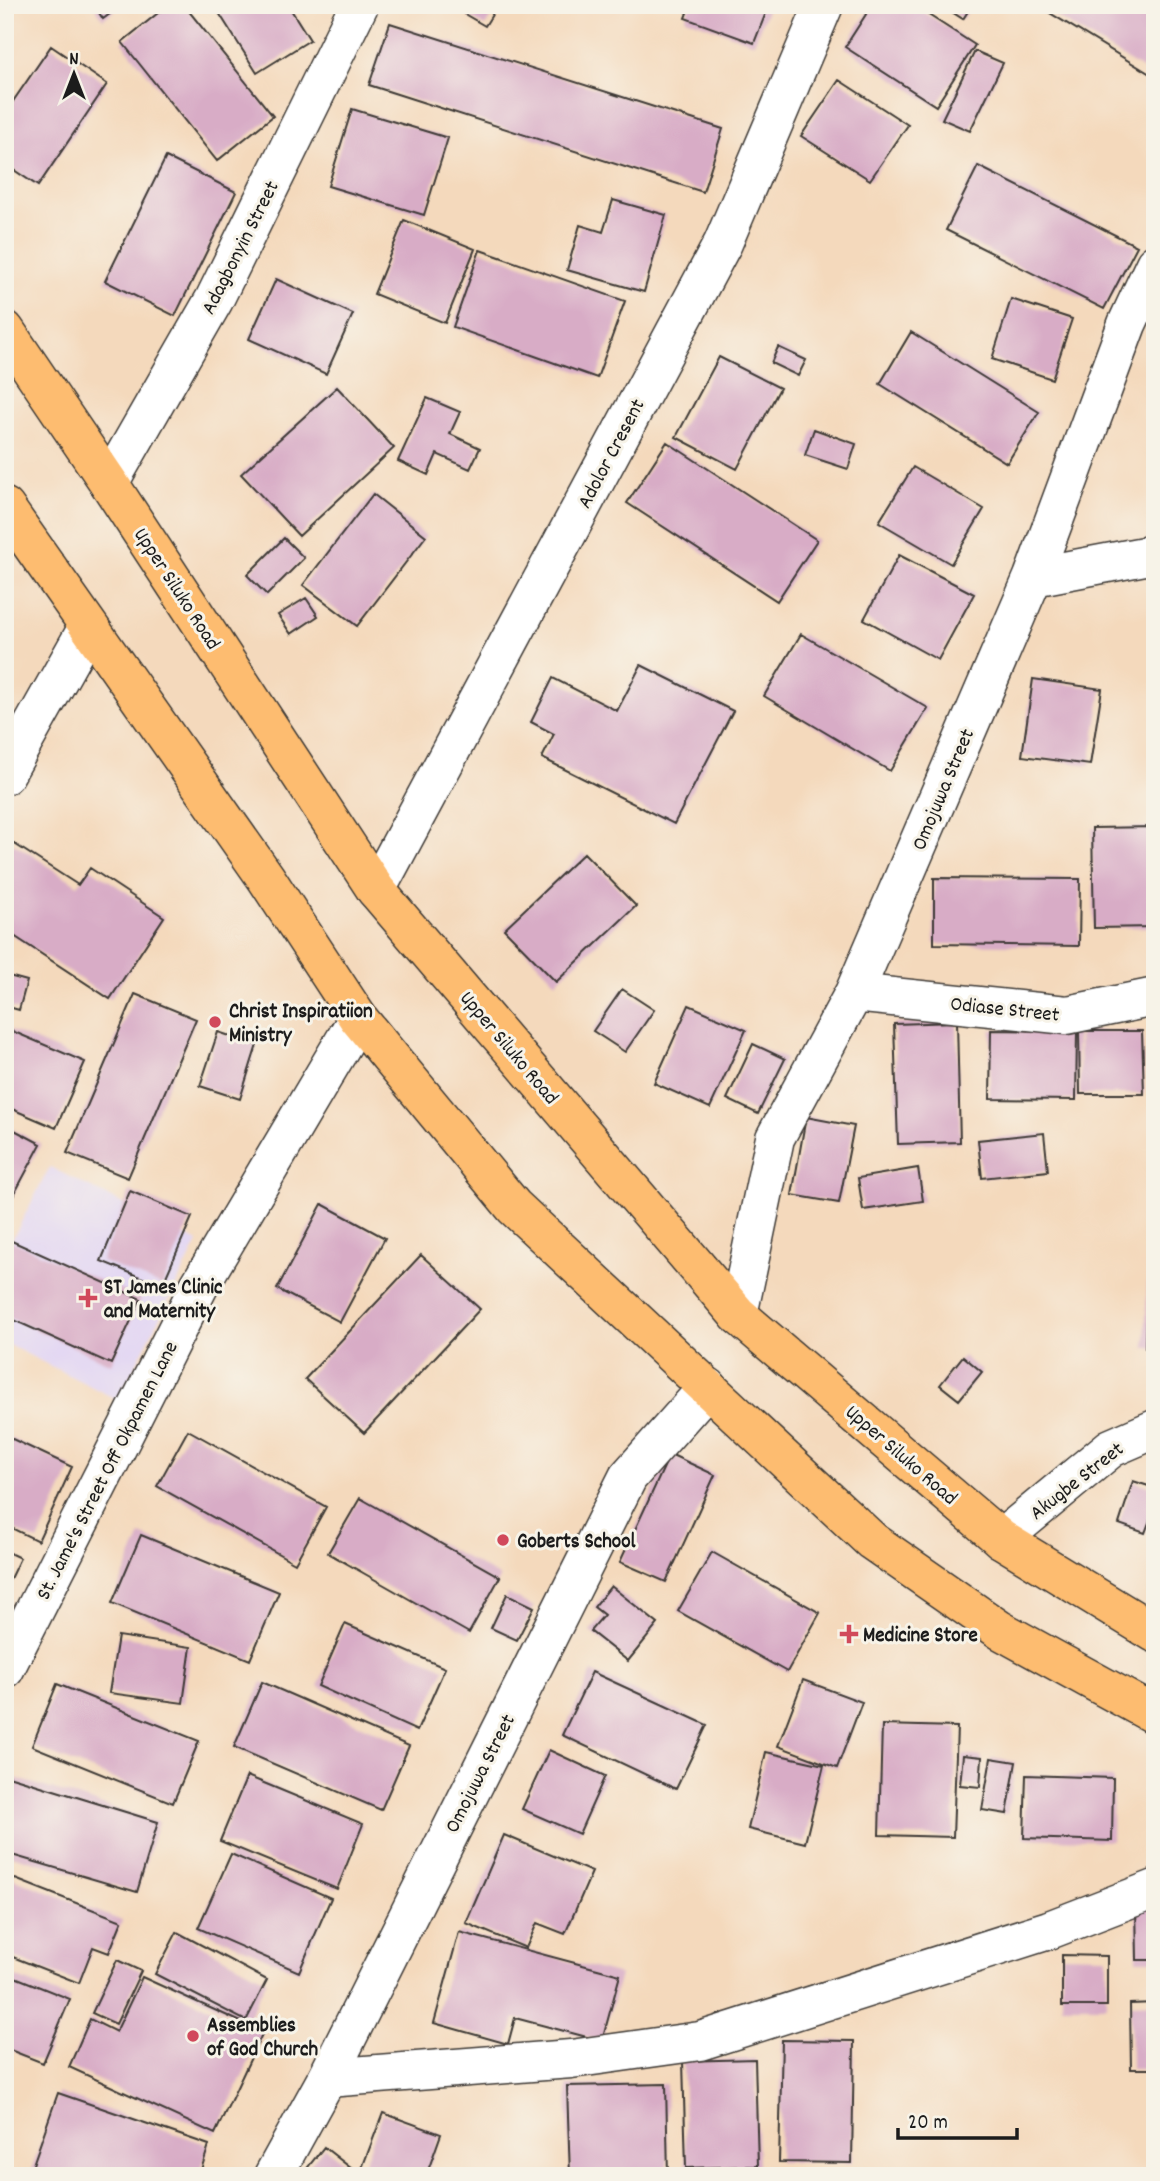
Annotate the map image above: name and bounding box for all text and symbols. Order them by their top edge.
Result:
north arrow [38,38,108,108]
text: N [69,47,79,74]
street label: Adagbonyin Street [195,176,288,320]
street label: Adolor Cresent [571,394,654,515]
street label: Upper Siluko Road [125,523,226,657]
street label: Omojuwa Street [906,724,984,856]
street label: Upper Siluko Road [451,985,564,1112]
street label: Odiase Street [949,990,1061,1032]
place label: Christ Inspiratiion Ministry [229,998,373,1052]
marker: Christ Inspiratiion Ministry [207,1014,223,1030]
place label: ST James Clinic and Maternity [104,1274,223,1328]
marker: ST James Clinic and Maternity [78,1288,98,1308]
street label: St. Jame's Street Off Okpamen Lane [30,1337,187,1606]
street label: Upper Siluko Road [837,1399,963,1514]
street label: Akugbe Street [1024,1436,1132,1529]
place label: Goberts School [517,1528,636,1558]
marker: Goberts School [495,1532,511,1548]
place label: Medicine Store [863,1622,978,1652]
marker: Medicine Store [841,1626,857,1642]
street label: Omojuwa Street [439,1710,525,1839]
place label: Assemblies of God Church [207,2012,318,2066]
marker: Assemblies of God Church [185,2028,201,2044]
scale bar [898,2097,1016,2141]
text: 20 m [908,2109,948,2139]

